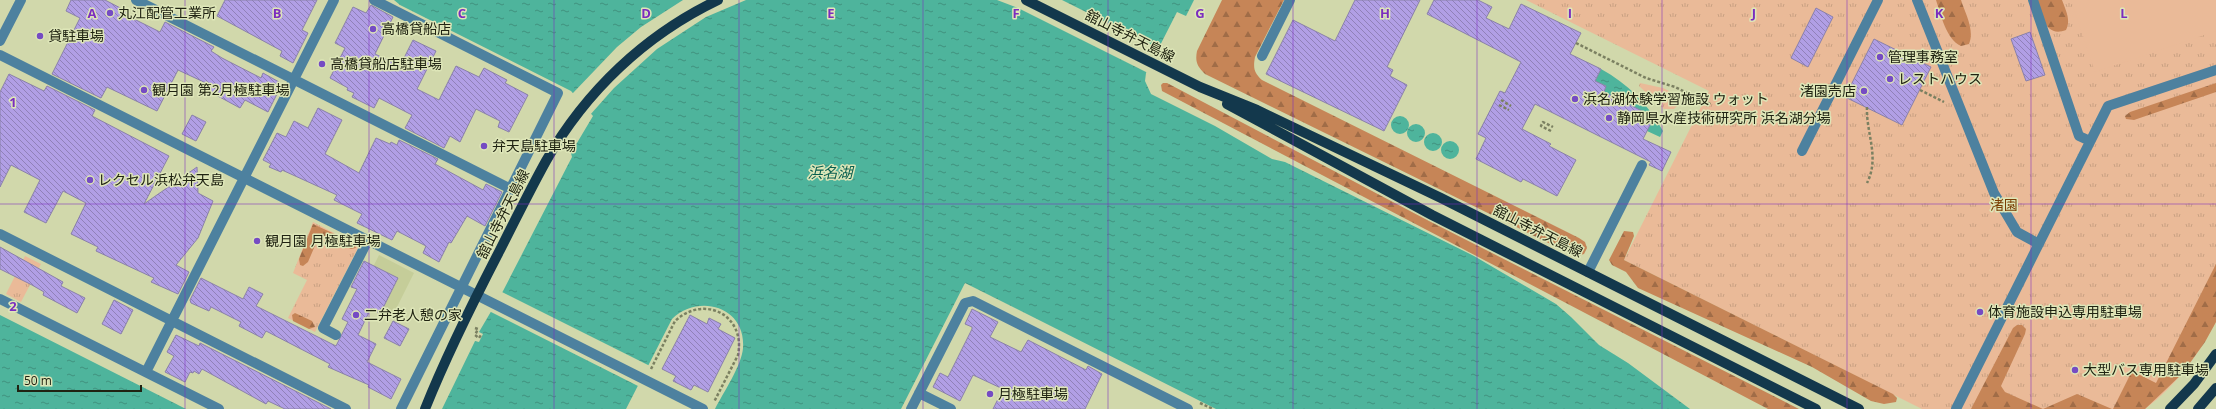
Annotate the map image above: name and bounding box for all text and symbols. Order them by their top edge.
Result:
place label: 丸江配管工業所 [118,3,216,22]
text: A [88,4,97,22]
text: B [273,4,282,22]
text: C [458,4,466,22]
text: D [641,4,651,22]
text: E [827,4,835,22]
text: F [1012,4,1020,22]
text: G [1195,4,1205,22]
text: H [1380,4,1390,22]
text: I [1568,4,1572,22]
text: J [1751,4,1756,22]
text: K [1935,4,1944,22]
text: L [2120,4,2128,22]
street label: 舘山寺弁天島線 [1082,5,1178,66]
marker: 丸江配管工業所 [105,8,115,18]
place label: 高橋貸船店 [381,19,451,38]
marker: 高橋貸船店 [368,24,378,34]
place label: 貸駐車場 [48,26,104,45]
marker: 貸駐車場 [35,31,45,41]
place label: 管理事務室 [1888,47,1958,66]
marker: 管理事務室 [1875,52,1885,62]
place label: 高橋貸船店駐車場 [330,54,442,73]
marker: 高橋貸船店駐車場 [317,59,327,69]
place label: レストハウス [1898,69,1982,88]
marker: レストハウス [1885,74,1895,84]
place label: 観月園 第2月極駐車場 [152,80,290,99]
place label: 渚園売店 [1800,81,1856,100]
marker: 観月園 第2月極駐車場 [139,85,149,95]
marker: 渚園売店 [1859,86,1869,96]
place label: 浜名湖体験学習施設 ウォット [1583,89,1769,108]
text: 1 [9,93,17,111]
marker: 浜名湖体験学習施設 ウォット [1570,94,1580,104]
place label: 静岡県水産技術研究所 浜名湖分場 [1617,108,1831,127]
marker: 静岡県水産技術研究所 浜名湖分場 [1604,113,1614,123]
place label: 弁天島駐車場 [492,136,576,155]
marker: 弁天島駐車場 [479,141,489,151]
water label: 浜名湖 [807,162,854,182]
street label: 舘山寺弁天島線 [472,166,533,262]
place label: レクセル浜松弁天島 [98,170,224,189]
marker: レクセル浜松弁天島 [85,175,95,185]
park label: 渚園 [1990,195,2018,214]
street label: 舘山寺弁天島線 [1490,200,1586,261]
place label: 観月園 月極駐車場 [265,231,381,250]
marker: 観月園 月極駐車場 [252,236,262,246]
text: 2 [9,297,17,315]
place label: 体育施設申込専用駐車場 [1988,302,2142,321]
place label: 二弁老人憩の家 [364,305,462,324]
marker: 体育施設申込専用駐車場 [1975,307,1985,317]
marker: 二弁老人憩の家 [351,310,361,320]
place label: 大型バス専用駐車場 [2083,360,2209,379]
marker: 大型バス専用駐車場 [2070,365,2080,375]
scale bar [18,367,141,393]
text: 50 m [24,372,52,389]
place label: 月極駐車場 [998,384,1068,403]
marker: 月極駐車場 [985,389,995,399]

